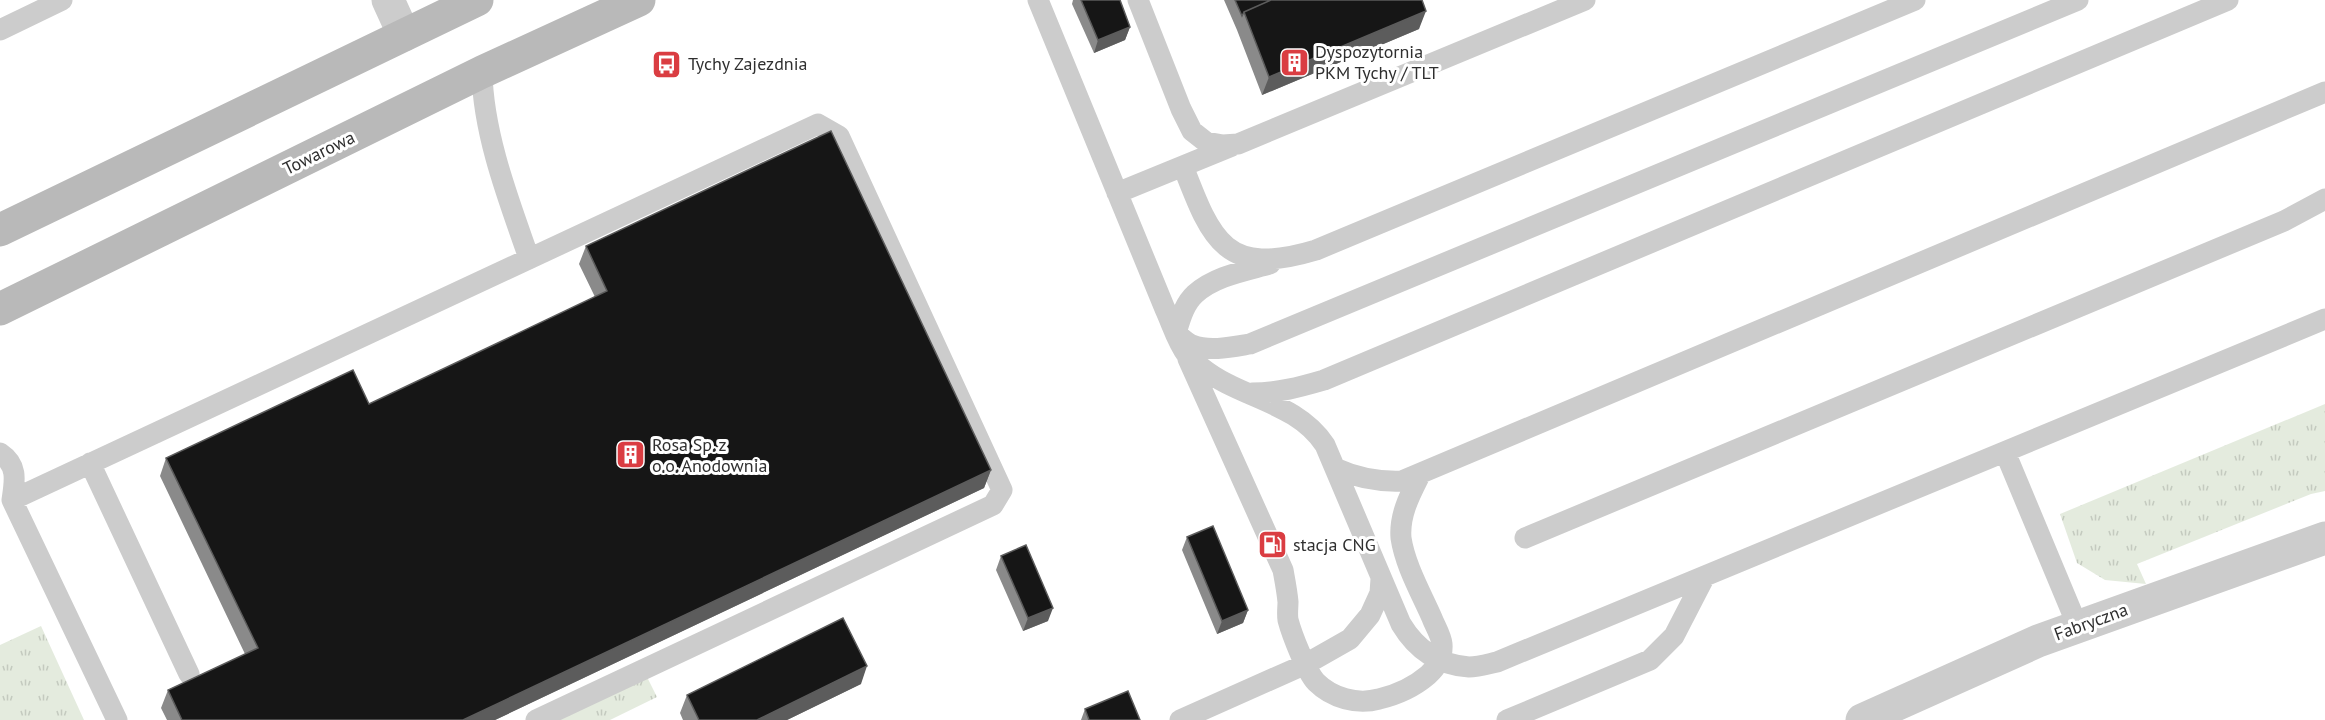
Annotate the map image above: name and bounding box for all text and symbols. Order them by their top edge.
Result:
place label: Dyspozytornia PKM Tychy / TLT [1315,40,1439,84]
building icon: Dyspozytornia PKM Tychy / TLT [1278,46,1310,78]
bus stop icon: Tychy Zajezdnia [651,48,683,80]
place label: Tychy Zajezdnia [688,52,807,75]
street label: Towarowa [279,125,358,180]
place label: Rosa Sp. z o.o. Anodownia [652,433,767,477]
building icon: Rosa Sp. z o.o. Anodownia [615,439,647,471]
fuel station icon: stacja CNG [1256,529,1288,561]
place label: stacja CNG [1293,533,1376,556]
street label: Fabryczna [2051,598,2131,645]

